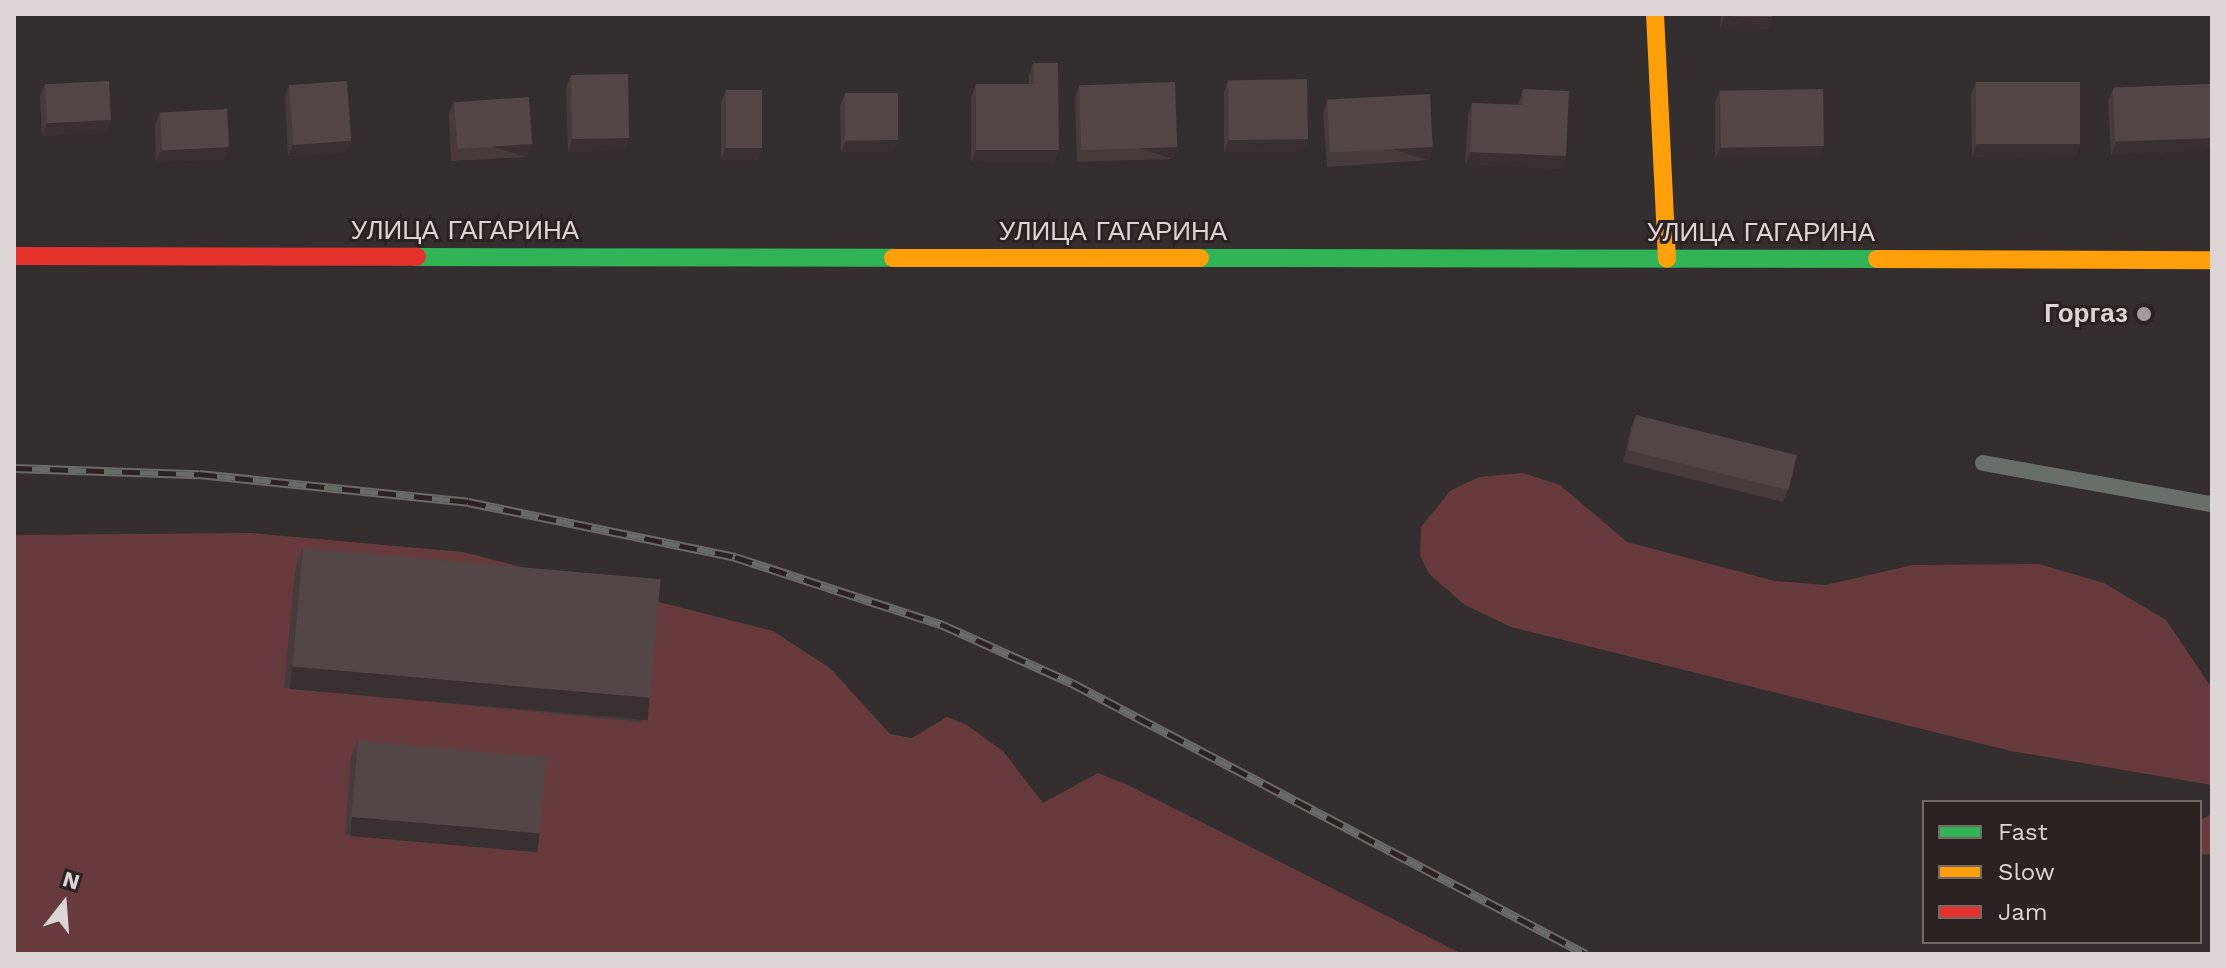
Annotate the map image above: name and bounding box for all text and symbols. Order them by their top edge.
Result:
street label: УЛИЦА ГАГАРИНА [351,215,579,247]
street label: УЛИЦА ГАГАРИНА [999,216,1227,248]
street label: УЛИЦА ГАГАРИНА [1647,217,1875,249]
place label: Горгаз [2044,298,2128,330]
marker: Горгаз [2135,305,2153,323]
legend [1922,800,2202,944]
text: Fast [1998,818,2048,846]
text: Slow [1998,858,2055,886]
north arrow [24,864,104,944]
text: N [60,866,83,895]
text: Jam [1998,898,2048,926]

